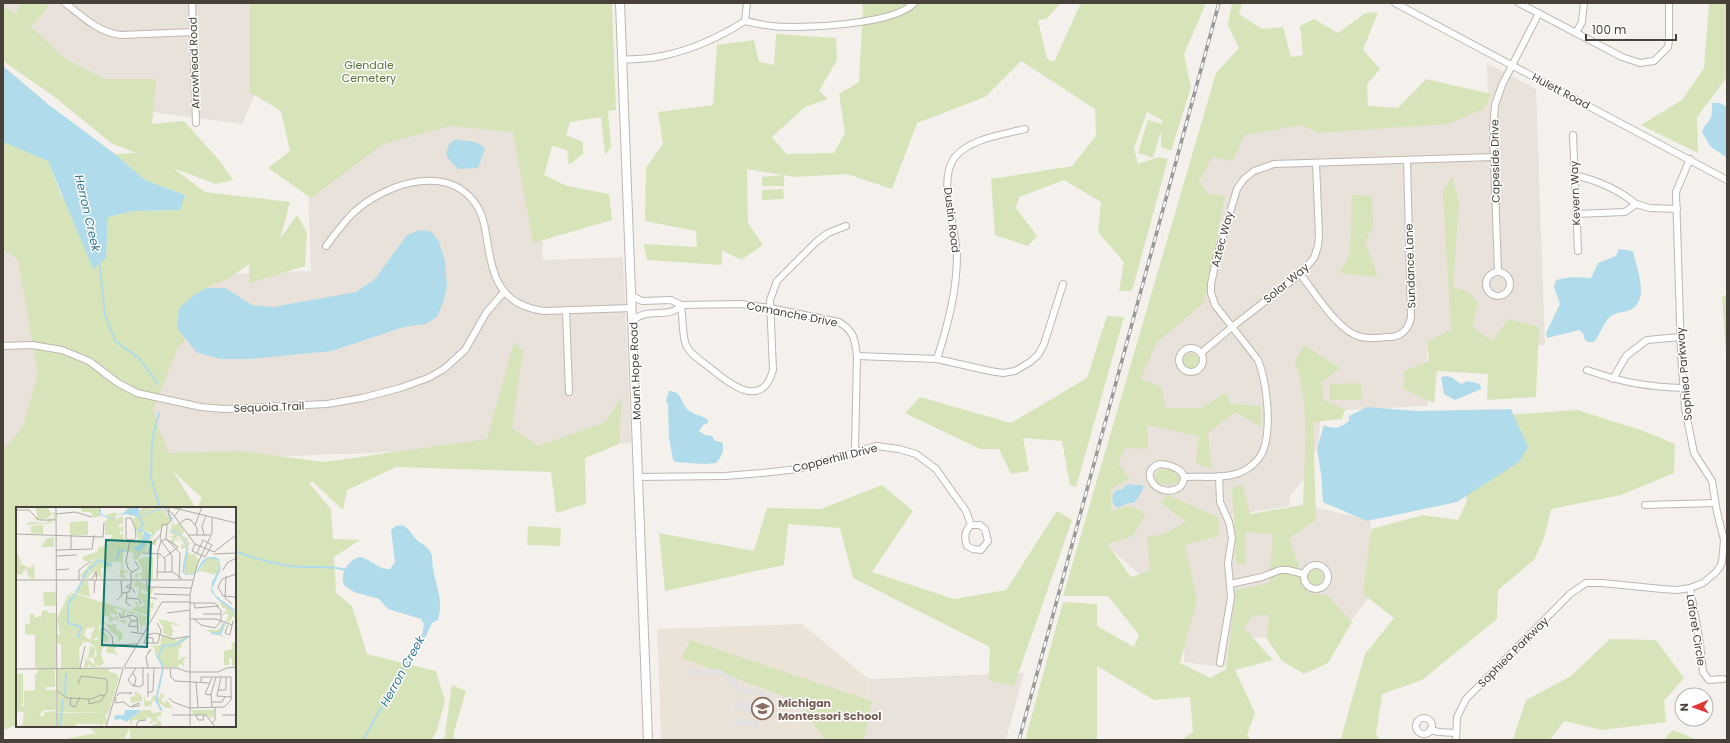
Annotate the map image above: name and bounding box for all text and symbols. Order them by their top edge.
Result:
scale bar [1586,16,1676,42]
street label: Arrowhead Road [184,17,204,109]
text: 100 m [1592,21,1626,38]
park label: Glendale Cemetery [342,57,397,86]
street label: Hulett Road [1529,69,1593,113]
street label: Capeside Drive [1486,119,1504,203]
street label: Kevern Way [1566,160,1584,226]
water label: Herron Creek [71,173,105,254]
street label: Dustin Road [940,186,964,254]
street label: Aztec Way [1207,209,1237,269]
street label: Sundance Lane [1401,223,1419,309]
street label: Solar Way [1260,259,1313,307]
street label: Comanche Drive [745,297,839,331]
street label: Mount Hope Road [625,322,645,420]
street label: Sophiea Parkway [1672,326,1696,422]
street label: Sequoia Trail [233,398,305,416]
street label: Copperhill Drive [791,440,879,476]
inset map [16,507,236,727]
street label: Laforet Circle [1682,593,1710,667]
street label: Sophiea Parkway [1474,613,1552,691]
water label: Herron Creek [376,632,429,709]
north arrow [1674,687,1714,727]
place label: Michigan Montessori School [778,695,881,724]
school or university icon: Michigan Montessori School [750,696,776,722]
text: N [1676,703,1692,712]

